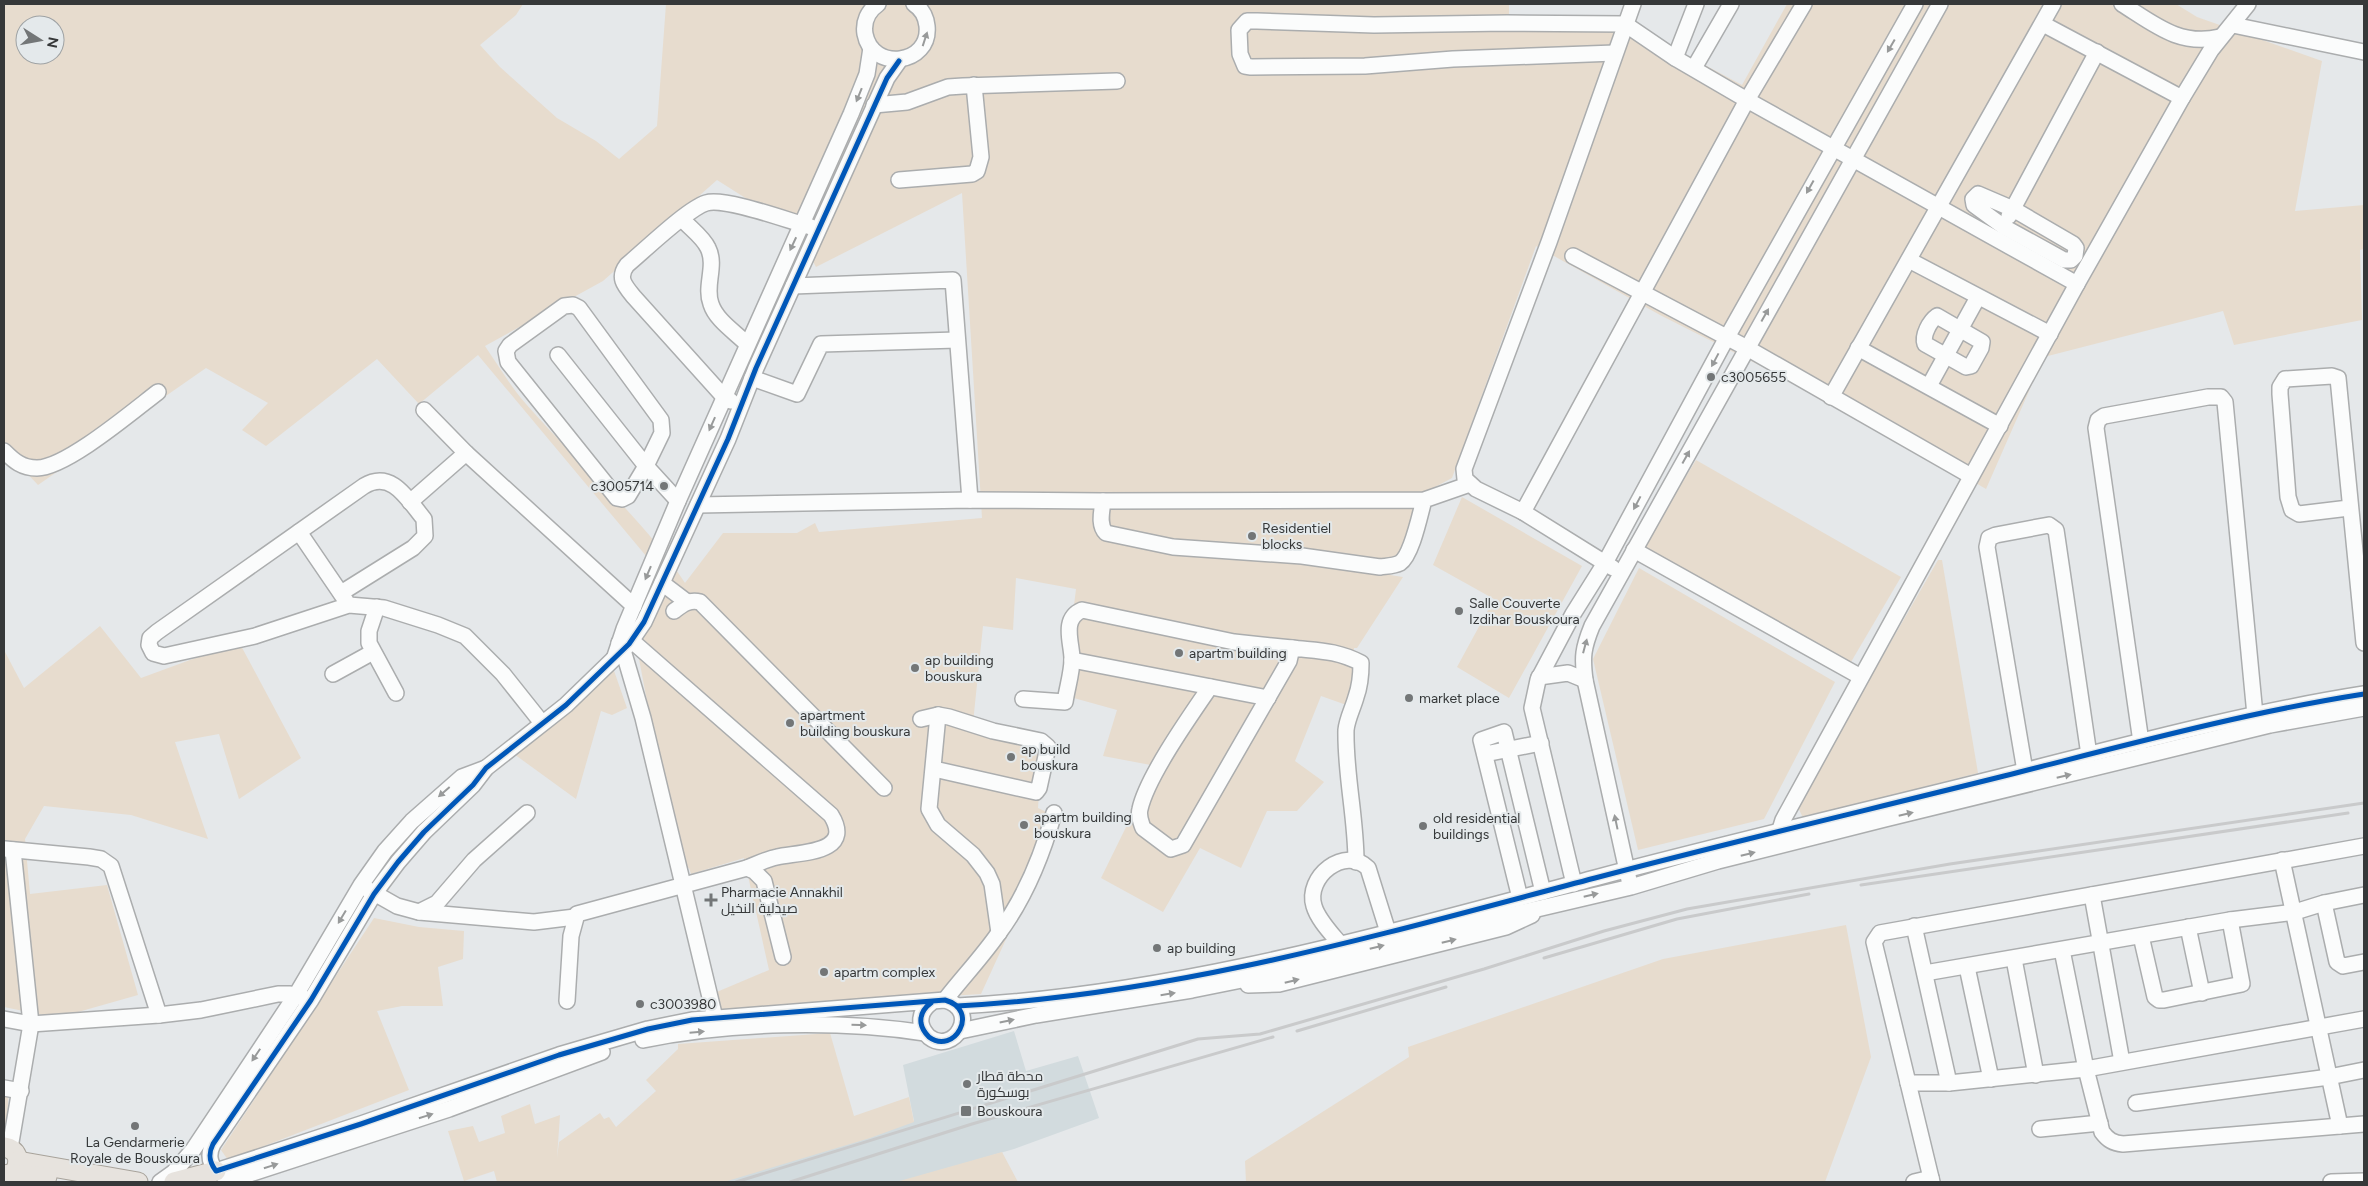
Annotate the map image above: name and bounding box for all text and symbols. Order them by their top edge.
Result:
north arrow [15,15,65,65]
one-way arrow [921,31,929,46]
text: N [43,35,62,49]
one-way arrow [1886,39,1895,53]
one-way arrow [855,88,863,103]
one-way arrow [1806,181,1815,194]
one-way arrow [788,236,797,251]
one-way arrow [1761,308,1769,322]
one-way arrow [1710,353,1719,367]
place label: c3005655 [1721,369,1786,386]
marker: c3005655 [1705,371,1717,383]
one-way arrow [708,417,716,431]
one-way arrow [1682,450,1690,465]
place label: c3005714 [591,478,654,495]
marker: c3005714 [658,480,670,492]
one-way arrow [1633,496,1641,510]
place label: Residentiel blocks [1262,520,1331,553]
marker: Residentiel blocks [1246,530,1258,542]
one-way arrow [643,566,651,580]
place label: Salle Couverte Izdihar Bouskoura [1469,595,1580,628]
marker: Salle Couverte Izdihar Bouskoura [1453,605,1465,617]
one-way arrow [1581,639,1589,654]
place label: apartm building [1189,645,1287,662]
marker: apartm building [1173,647,1185,659]
place label: ap building bouskura [925,652,994,685]
marker: ap building bouskura [909,662,921,674]
place label: market place [1419,690,1500,707]
marker: market place [1403,692,1415,704]
place label: apartment building bouskura [800,707,910,740]
marker: apartment building bouskura [784,717,796,729]
place label: ap build bouskura [1021,741,1078,774]
marker: ap build bouskura [1005,751,1017,763]
one-way arrow [2056,772,2071,780]
one-way arrow [438,787,451,798]
place label: apartm building bouskura [1034,809,1132,842]
place label: old residential buildings [1433,810,1520,843]
one-way arrow [1898,810,1913,818]
one-way arrow [1612,814,1620,830]
marker: apartm building bouskura [1018,819,1030,831]
marker: old residential buildings [1417,820,1429,832]
one-way arrow [1741,850,1756,858]
place label: Pharmacie Annakhil صيدلية النخيل [721,884,843,917]
one-way arrow [1583,891,1599,899]
marker: Pharmacie Annakhil صيدلية النخيل [705,894,717,906]
one-way arrow [338,911,347,924]
one-way arrow [1442,937,1457,945]
place label: ap building [1167,940,1236,957]
marker: ap building [1151,942,1163,954]
one-way arrow [1370,943,1385,951]
place label: apartm complex [834,964,935,981]
marker: apartm complex [818,966,830,978]
one-way arrow [1284,977,1299,985]
one-way arrow [1160,990,1176,998]
place label: c3003980 [650,996,716,1013]
marker: c3003980 [634,998,646,1010]
one-way arrow [1000,1017,1015,1025]
one-way arrow [851,1021,867,1029]
one-way arrow [689,1028,705,1036]
one-way arrow [251,1048,261,1061]
place label: محطة قطار بوسكورة [976,1068,1043,1101]
marker: محطة قطار بوسكورة [961,1078,973,1090]
place label: Bouskoura [977,1103,1042,1120]
marker: Bouskoura [959,1104,973,1118]
one-way arrow [418,1112,433,1120]
marker: La Gendarmerie Royale de Bouskoura [129,1120,141,1132]
place label: La Gendarmerie Royale de Bouskoura [70,1134,200,1167]
one-way arrow [264,1162,279,1170]

